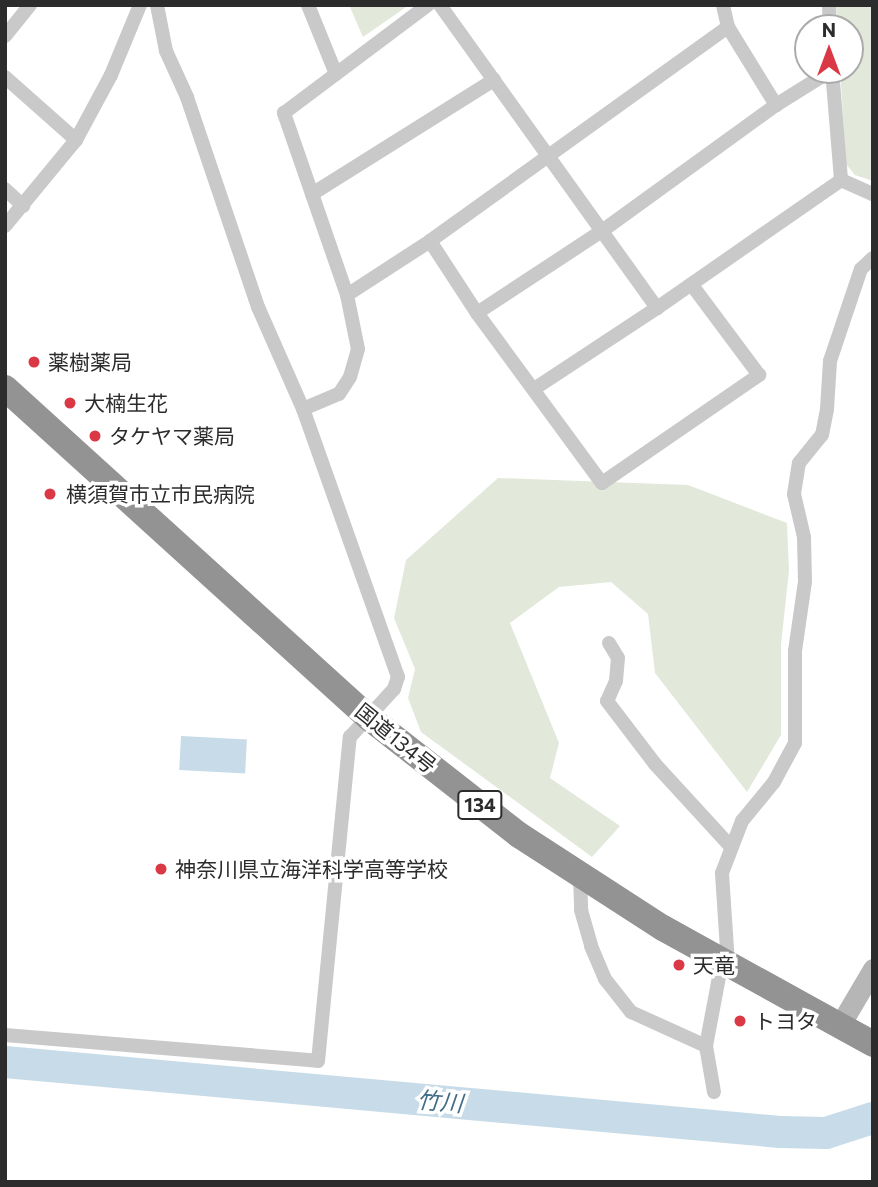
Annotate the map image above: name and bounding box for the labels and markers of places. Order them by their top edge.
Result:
place label: 薬樹薬局 [48,349,132,375]
marker: 薬樹薬局 [26,354,42,370]
place label: 大楠生花 [84,390,168,416]
marker: 大楠生花 [62,395,78,411]
place label: タケヤマ薬局 [109,423,235,449]
marker: タケヤマ薬局 [87,428,103,444]
place label: 横須賀市立市民病院 [66,481,255,507]
marker: 横須賀市立市民病院 [40,484,60,504]
place label: 神奈川県立海洋科学高等学校 [175,856,448,882]
marker: 神奈川県立海洋科学高等学校 [153,861,169,877]
place label: 天竜 [693,952,735,978]
marker: 天竜 [671,957,687,973]
place label: トヨタ [754,1008,817,1034]
marker: トヨタ [732,1013,748,1029]

